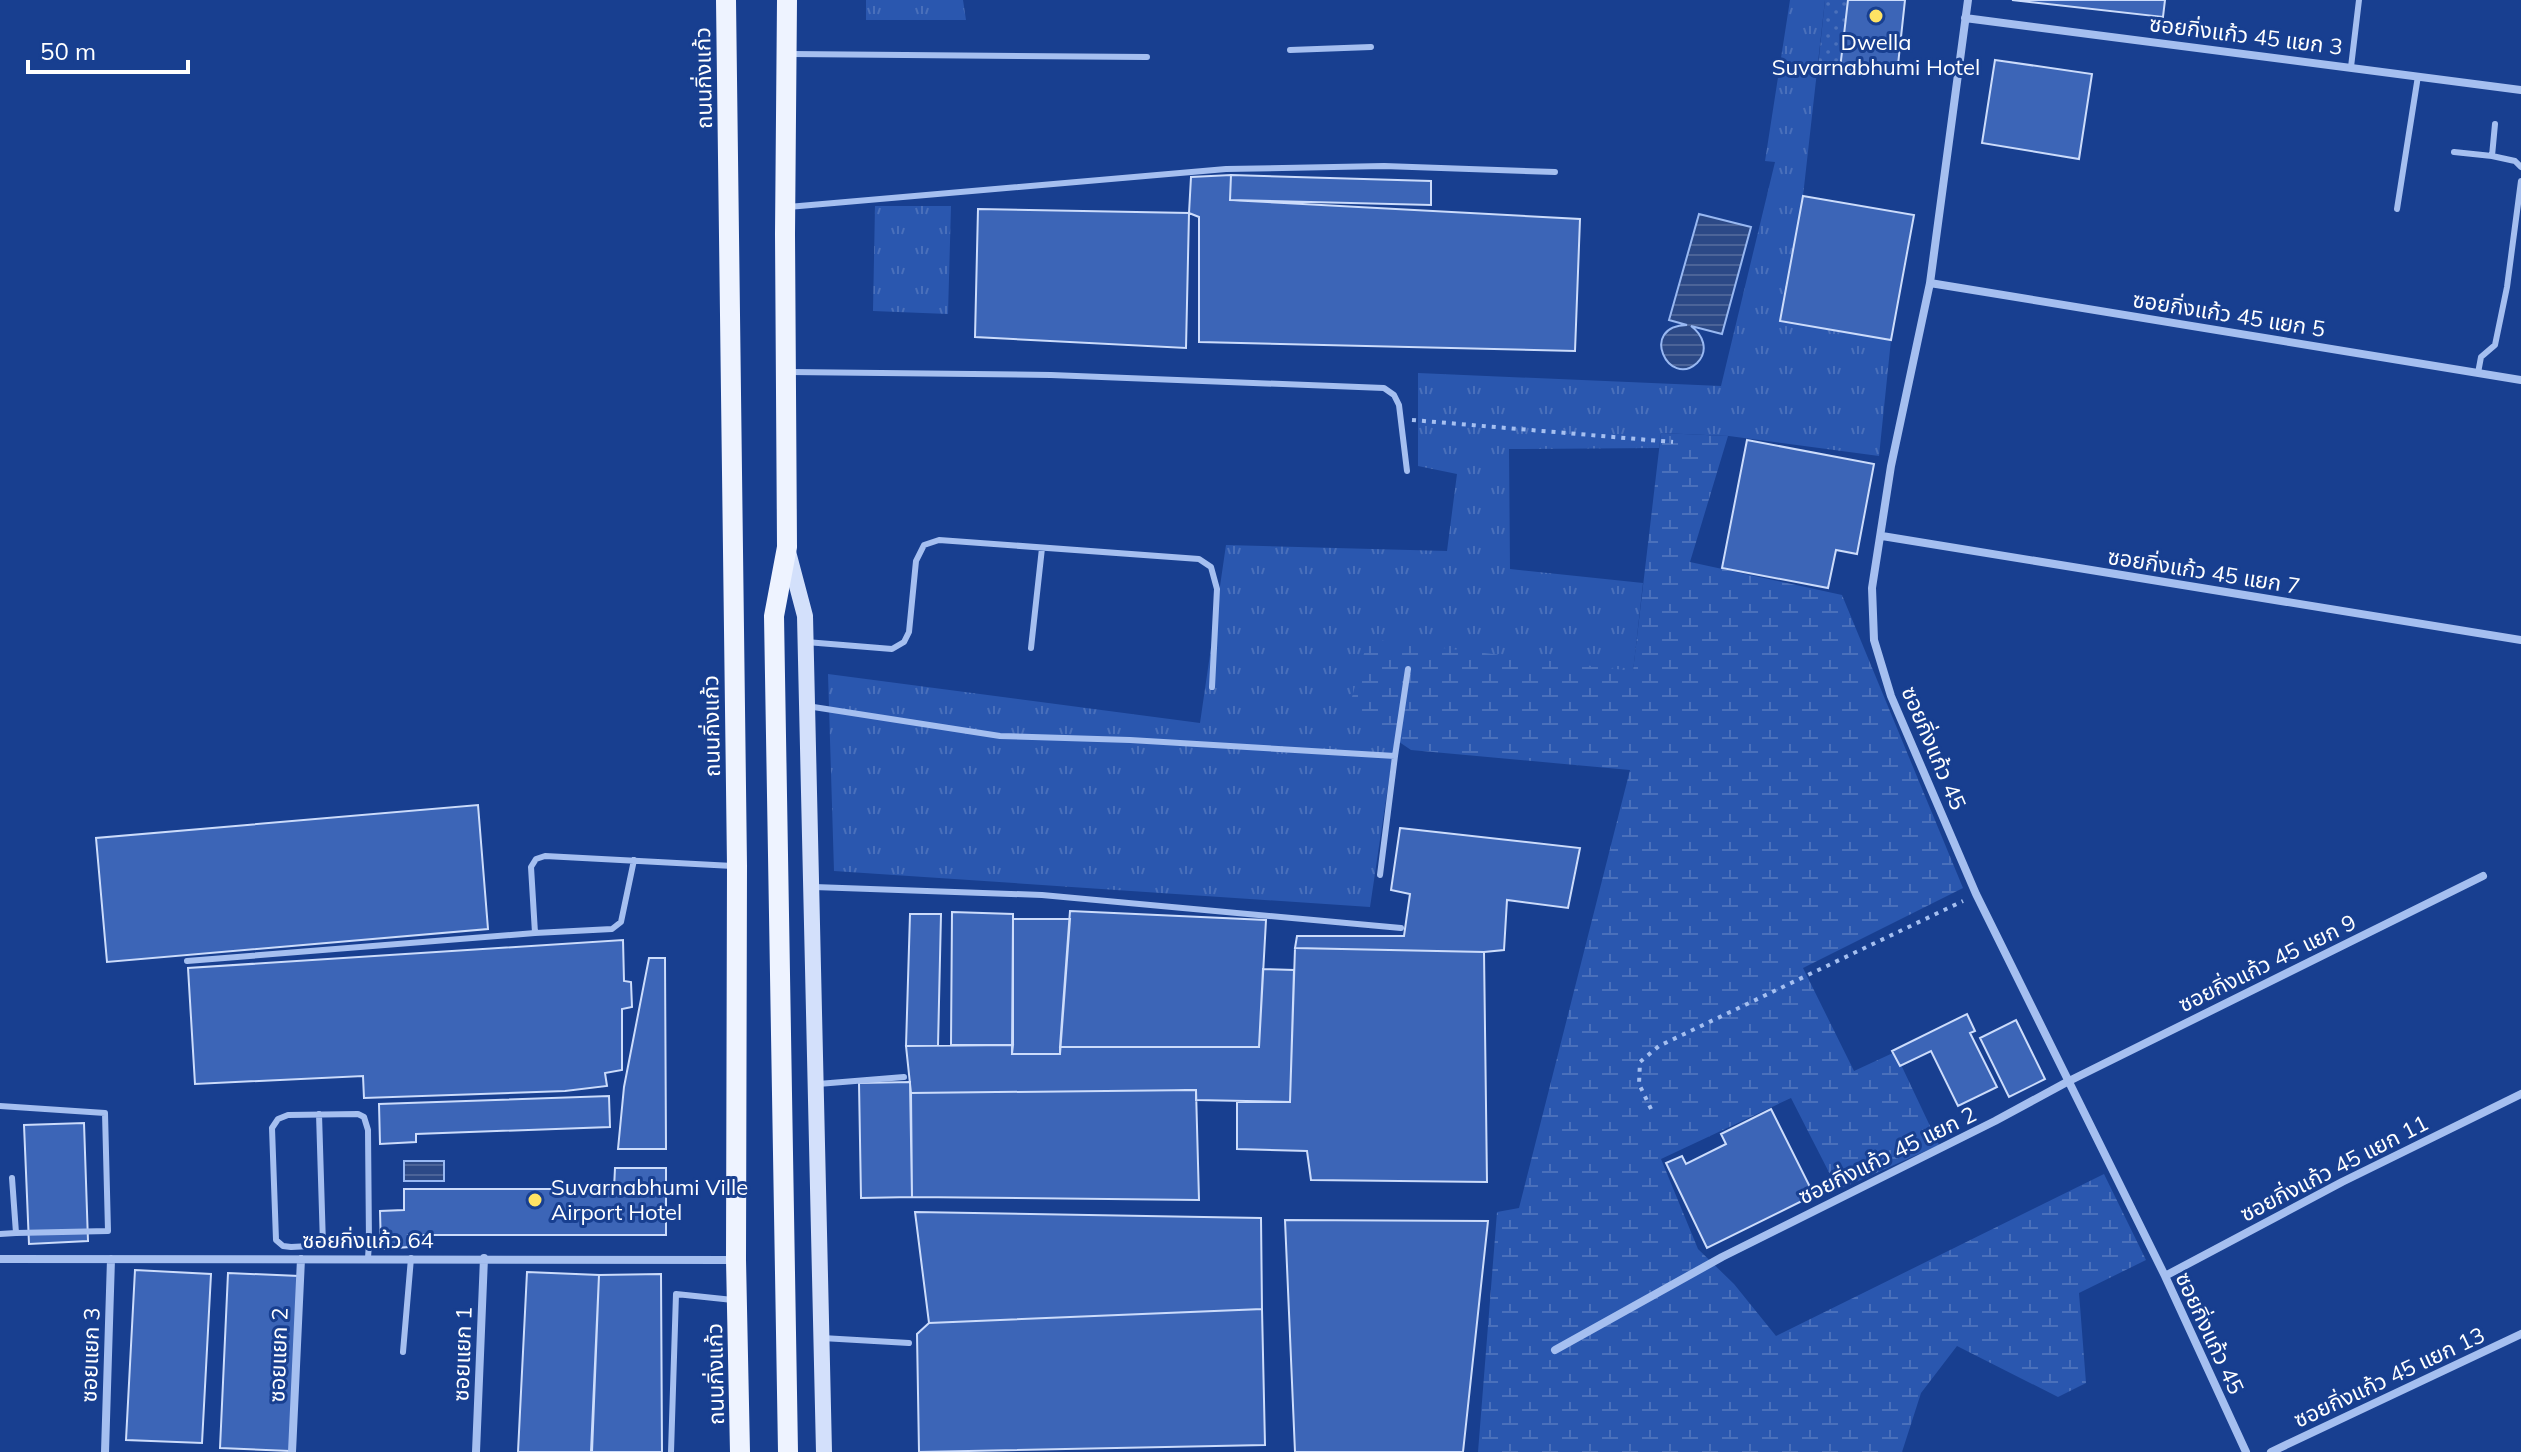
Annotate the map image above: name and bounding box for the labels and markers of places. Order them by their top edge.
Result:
marker: Dwella Suvarnabhumi Hotel [1867,7,1885,25]
place label: Dwella Suvarnabhumi Hotel [1772,28,1980,81]
place label: Suvarnabhumi Ville Airport Hotel [551,1173,748,1226]
marker: Suvarnabhumi Ville Airport Hotel [526,1191,544,1209]

